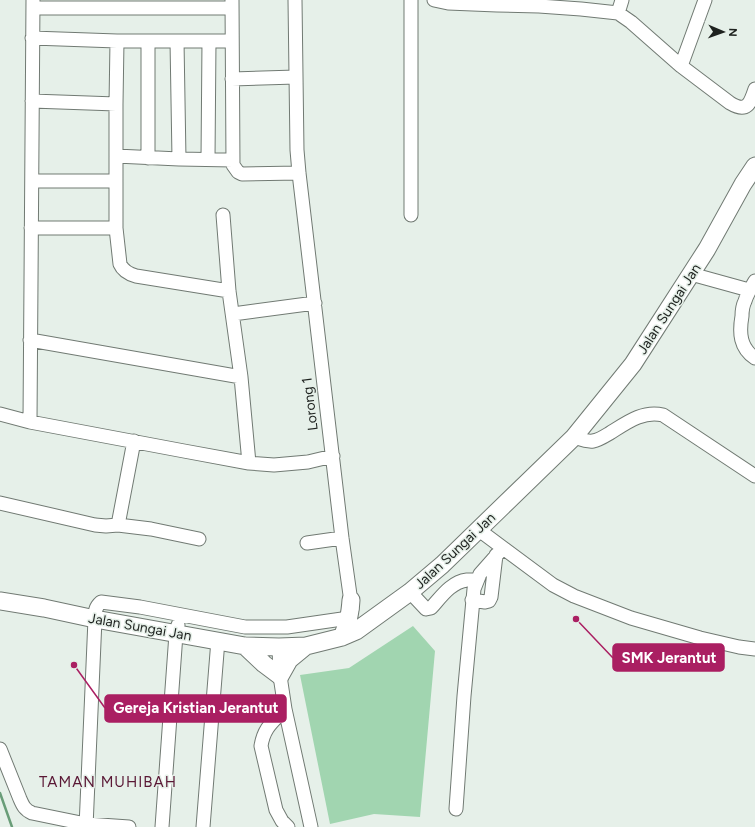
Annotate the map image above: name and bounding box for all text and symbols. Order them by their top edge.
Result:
north arrow [703,12,743,52]
text: N [726,28,739,37]
street label: Jalan Sungai Jan [633,260,705,357]
street label: Lorong 1 [298,376,322,432]
street label: Jalan Sungai Jan [411,509,499,593]
street label: Jalan Sungai Jan [87,610,193,644]
callout: SMK Jerantut [613,644,724,671]
text: SMK Jerantut [622,649,716,667]
callout: Gereja Kristian Jerantut [105,695,286,722]
text: Gereja Kristian Jerantut [113,699,279,717]
district label: TAMAN MUHIBAH [39,773,177,791]

